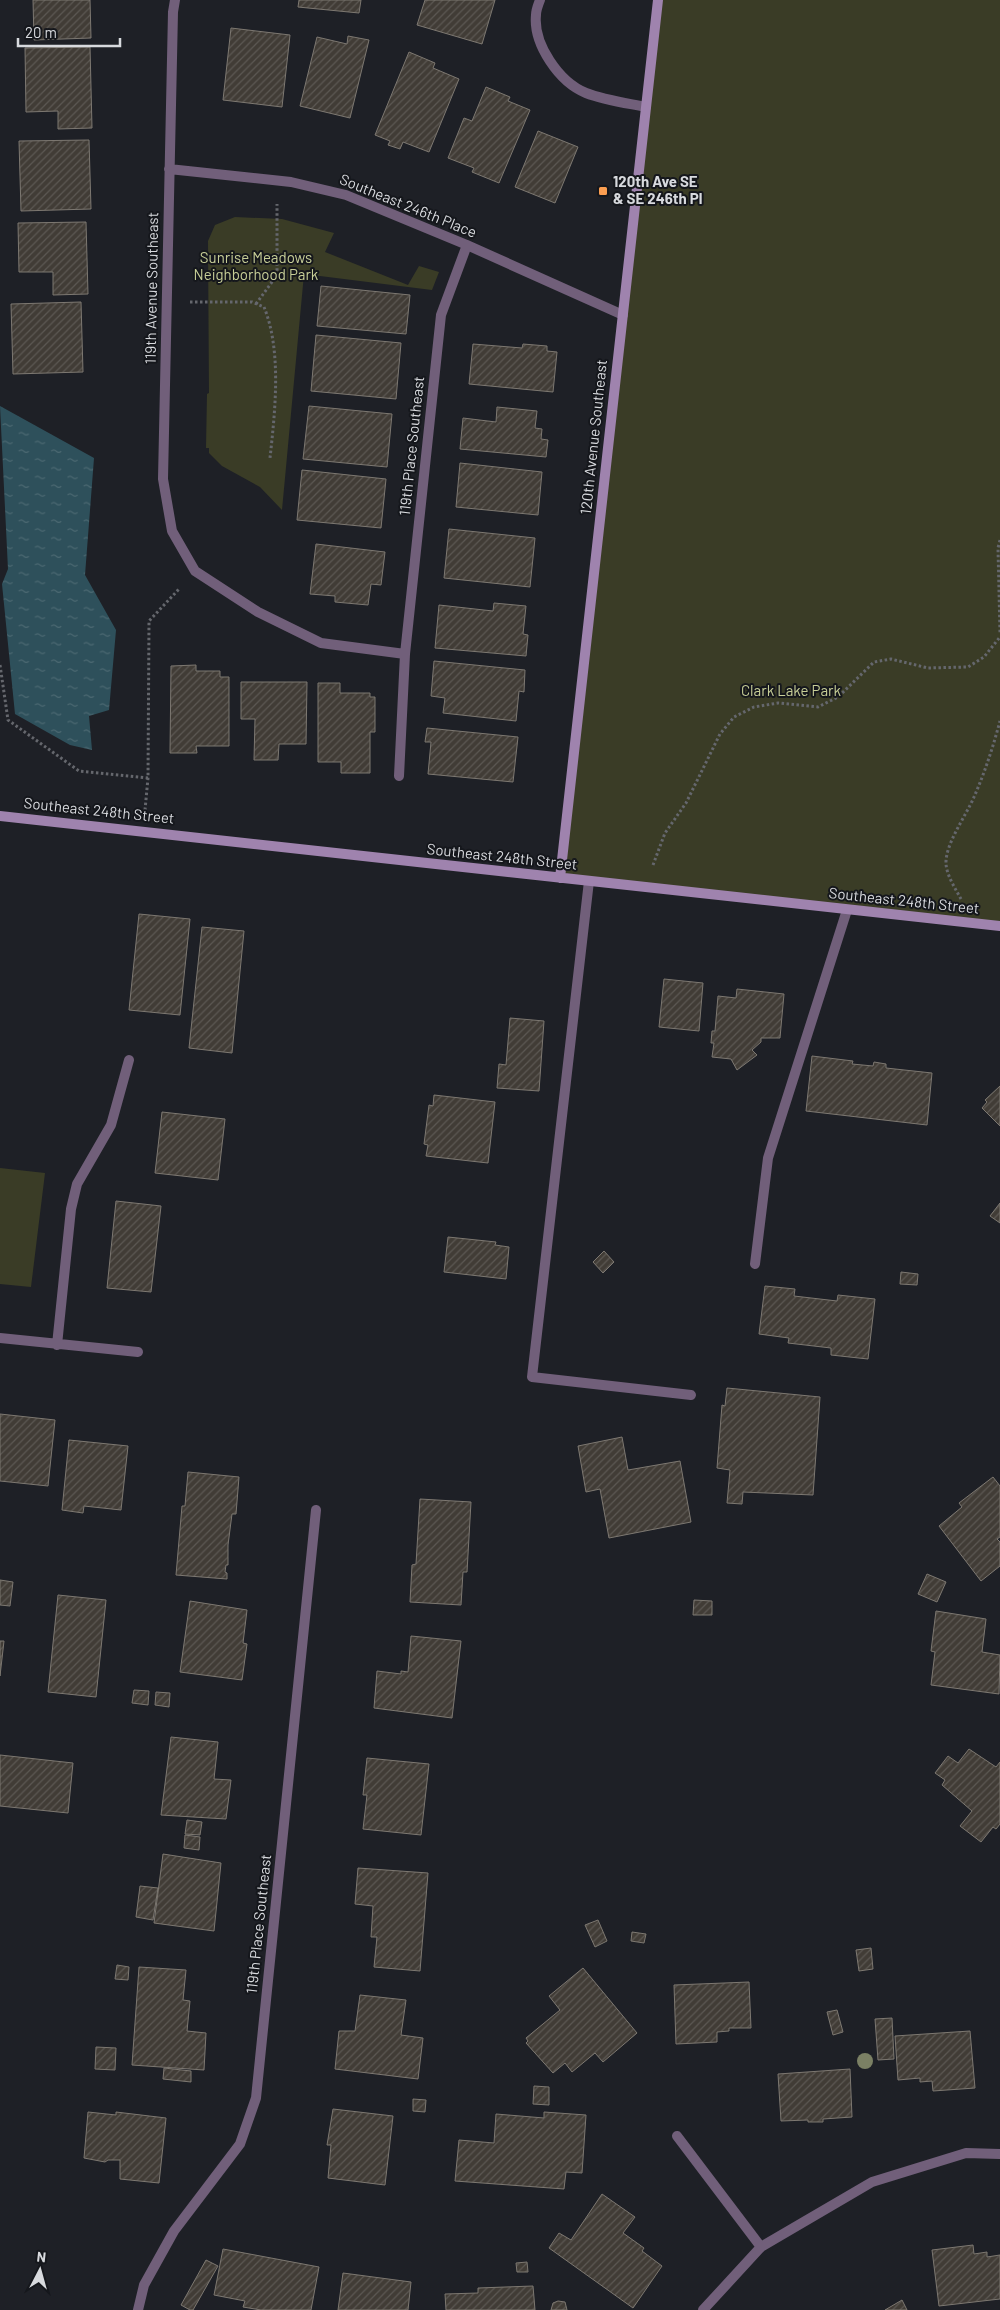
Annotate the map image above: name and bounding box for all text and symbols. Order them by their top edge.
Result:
scale bar [18,15,120,47]
text: 20 m [25,23,57,41]
street label: Southeast 246th Place [337,169,479,241]
place label: 120th Ave SE & SE 246th Pl [613,172,702,207]
marker: 120th Ave SE & SE 246th Pl [597,185,609,197]
street label: 119th Avenue Southeast [141,212,161,364]
park label: Sunrise Meadows Neighborhood Park [194,248,319,283]
street label: 120th Avenue Southeast [576,359,610,515]
street label: 119th Place Southeast [395,375,427,517]
park label: Clark Lake Park [741,681,842,699]
street label: Southeast 248th Street [23,793,175,827]
street label: Southeast 248th Street [426,839,578,873]
street label: Southeast 248th Street [828,883,980,917]
street label: 119th Place Southeast [242,1853,274,1995]
north arrow [15,2245,65,2295]
text: N [36,2248,47,2266]

